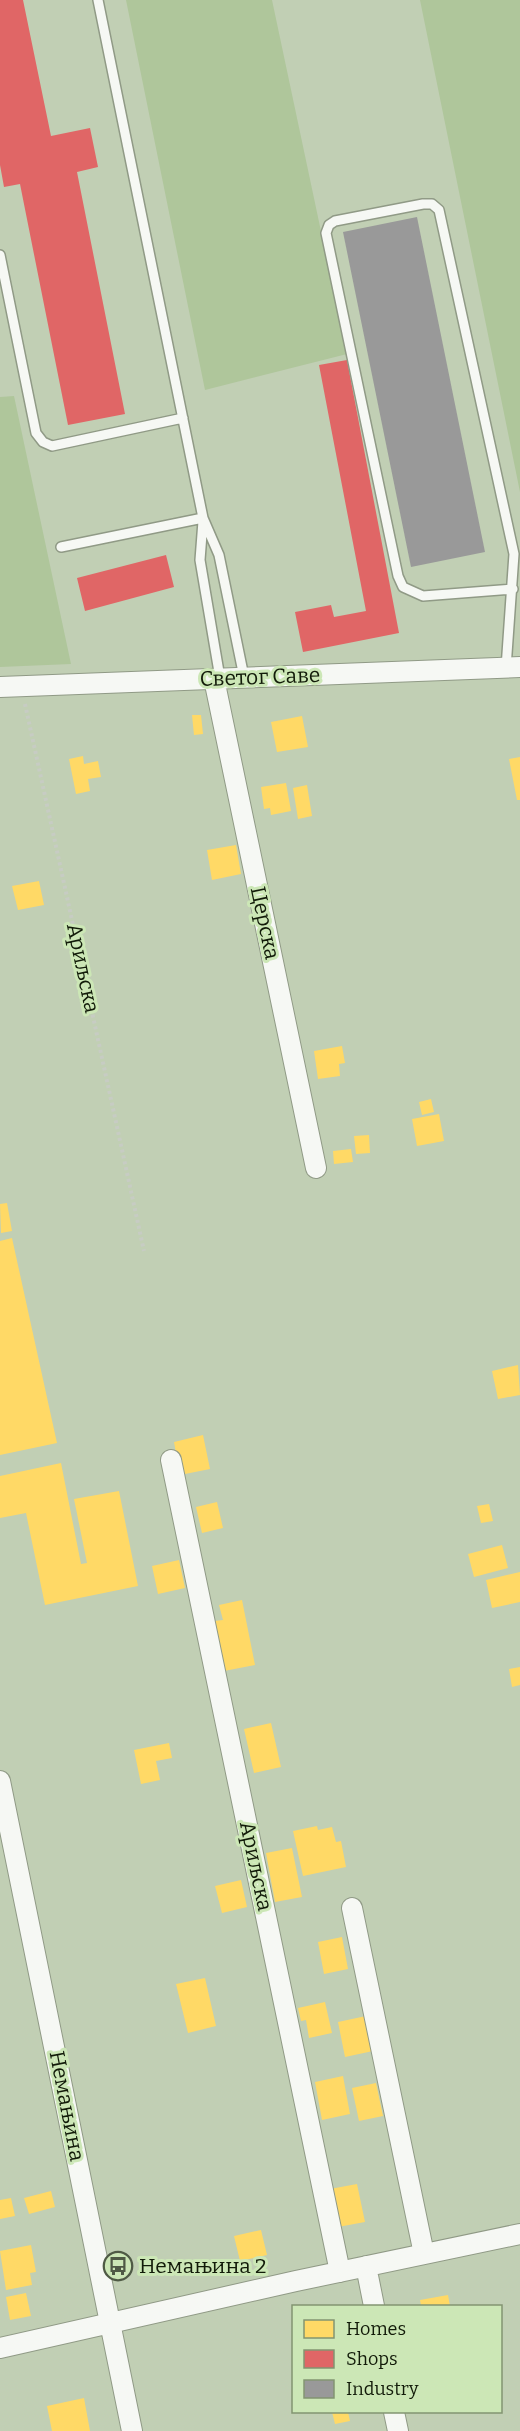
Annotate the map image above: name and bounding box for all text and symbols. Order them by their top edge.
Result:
street label: Светог Саве [199,662,321,692]
street label: Церска [245,884,285,962]
street label: Ариљска [61,921,105,1016]
street label: Ариљска [234,1819,278,1914]
street label: Немањина [44,2049,91,2164]
bus stop icon: Немањина 2 [102,2250,134,2282]
place label: Немањина 2 [139,2253,266,2279]
legend [292,2305,502,2413]
text: Homes [346,2318,406,2340]
text: Shops [346,2348,398,2370]
text: Industry [346,2378,419,2400]

